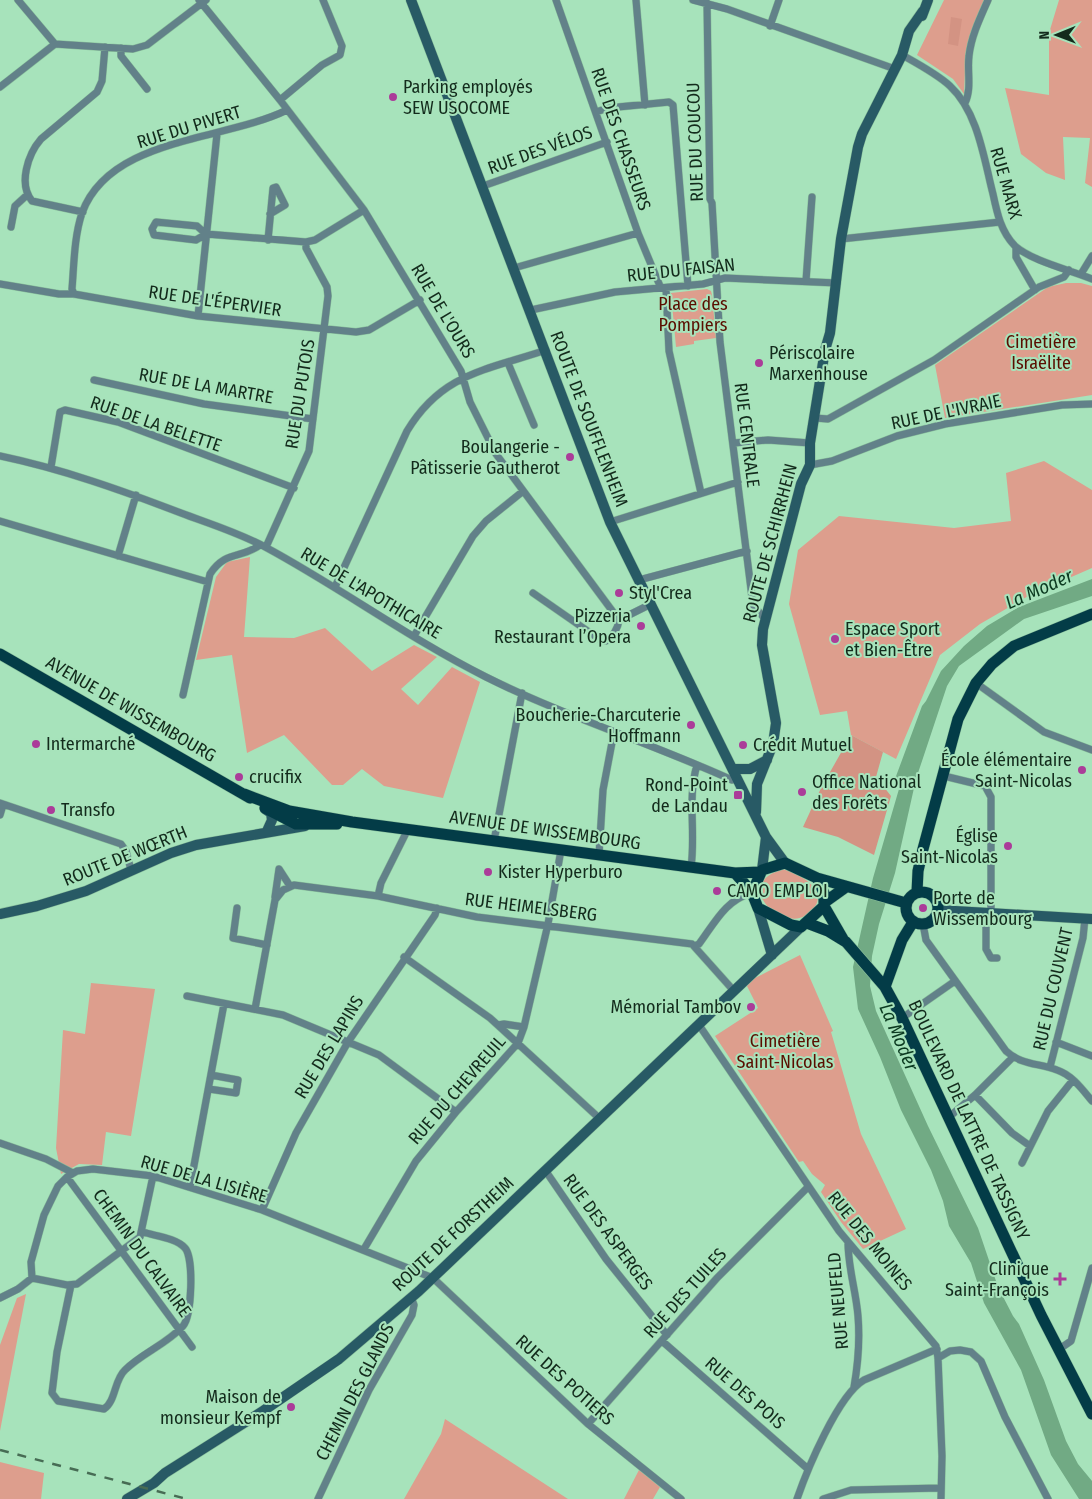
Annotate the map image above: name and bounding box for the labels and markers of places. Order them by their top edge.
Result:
place label: Parking employés SEW USOCOME [403,76,533,119]
marker: Parking employés SEW USOCOME [387,91,399,103]
place label: Périscolaire Marxenhouse [769,342,868,385]
marker: Périscolaire Marxenhouse [753,357,765,369]
place label: Boulangerie - Pâtisserie Gautherot [410,436,560,479]
marker: Boulangerie - Pâtisserie Gautherot [564,451,576,463]
place label: Styl'Crea [629,582,692,604]
marker: Styl'Crea [613,587,625,599]
place label: Pizzeria Restaurant l’Opera [494,605,631,648]
place label: Espace Sport et Bien-Être [845,618,940,661]
marker: Pizzeria Restaurant l’Opera [635,620,647,632]
marker: Espace Sport et Bien-Être [829,633,841,645]
place label: Boucherie-Charcuterie Hoffmann [516,704,681,747]
marker: Boucherie-Charcuterie Hoffmann [685,719,697,731]
place label: Intermarché [46,733,136,755]
place label: Crédit Mutuel [753,734,852,756]
marker: Intermarché [30,738,42,750]
marker: Crédit Mutuel [737,739,749,751]
place label: École élémentaire Saint-Nicolas [941,748,1072,792]
marker: École élémentaire Saint-Nicolas [1076,764,1088,776]
place label: crucifix [249,766,302,788]
marker: crucifix [233,771,245,783]
place label: Office National des Forêts [812,771,921,814]
place label: Rond-Point de Landau [645,774,728,817]
marker: Office National des Forêts [796,786,808,798]
marker: Rond-Point de Landau [732,789,744,801]
place label: Transfo [61,799,115,821]
marker: Transfo [45,804,57,816]
place label: Église Saint-Nicolas [901,824,998,868]
marker: Église Saint-Nicolas [1002,840,1014,852]
place label: Kister Hyperburo [498,861,623,883]
marker: Kister Hyperburo [482,866,494,878]
place label: CAMO EMPLOI [727,880,828,902]
marker: CAMO EMPLOI [711,885,723,897]
place label: Porte de Wissembourg [933,887,1032,930]
marker: Porte de Wissembourg [917,902,929,914]
place label: Mémorial Tambov [610,996,741,1018]
marker: Mémorial Tambov [745,1001,757,1013]
place label: Clinique Saint-François [945,1258,1049,1301]
marker: Clinique Saint-François [1053,1272,1067,1286]
place label: Maison de monsieur Kempf [160,1386,282,1429]
marker: Maison de monsieur Kempf [285,1401,297,1413]

